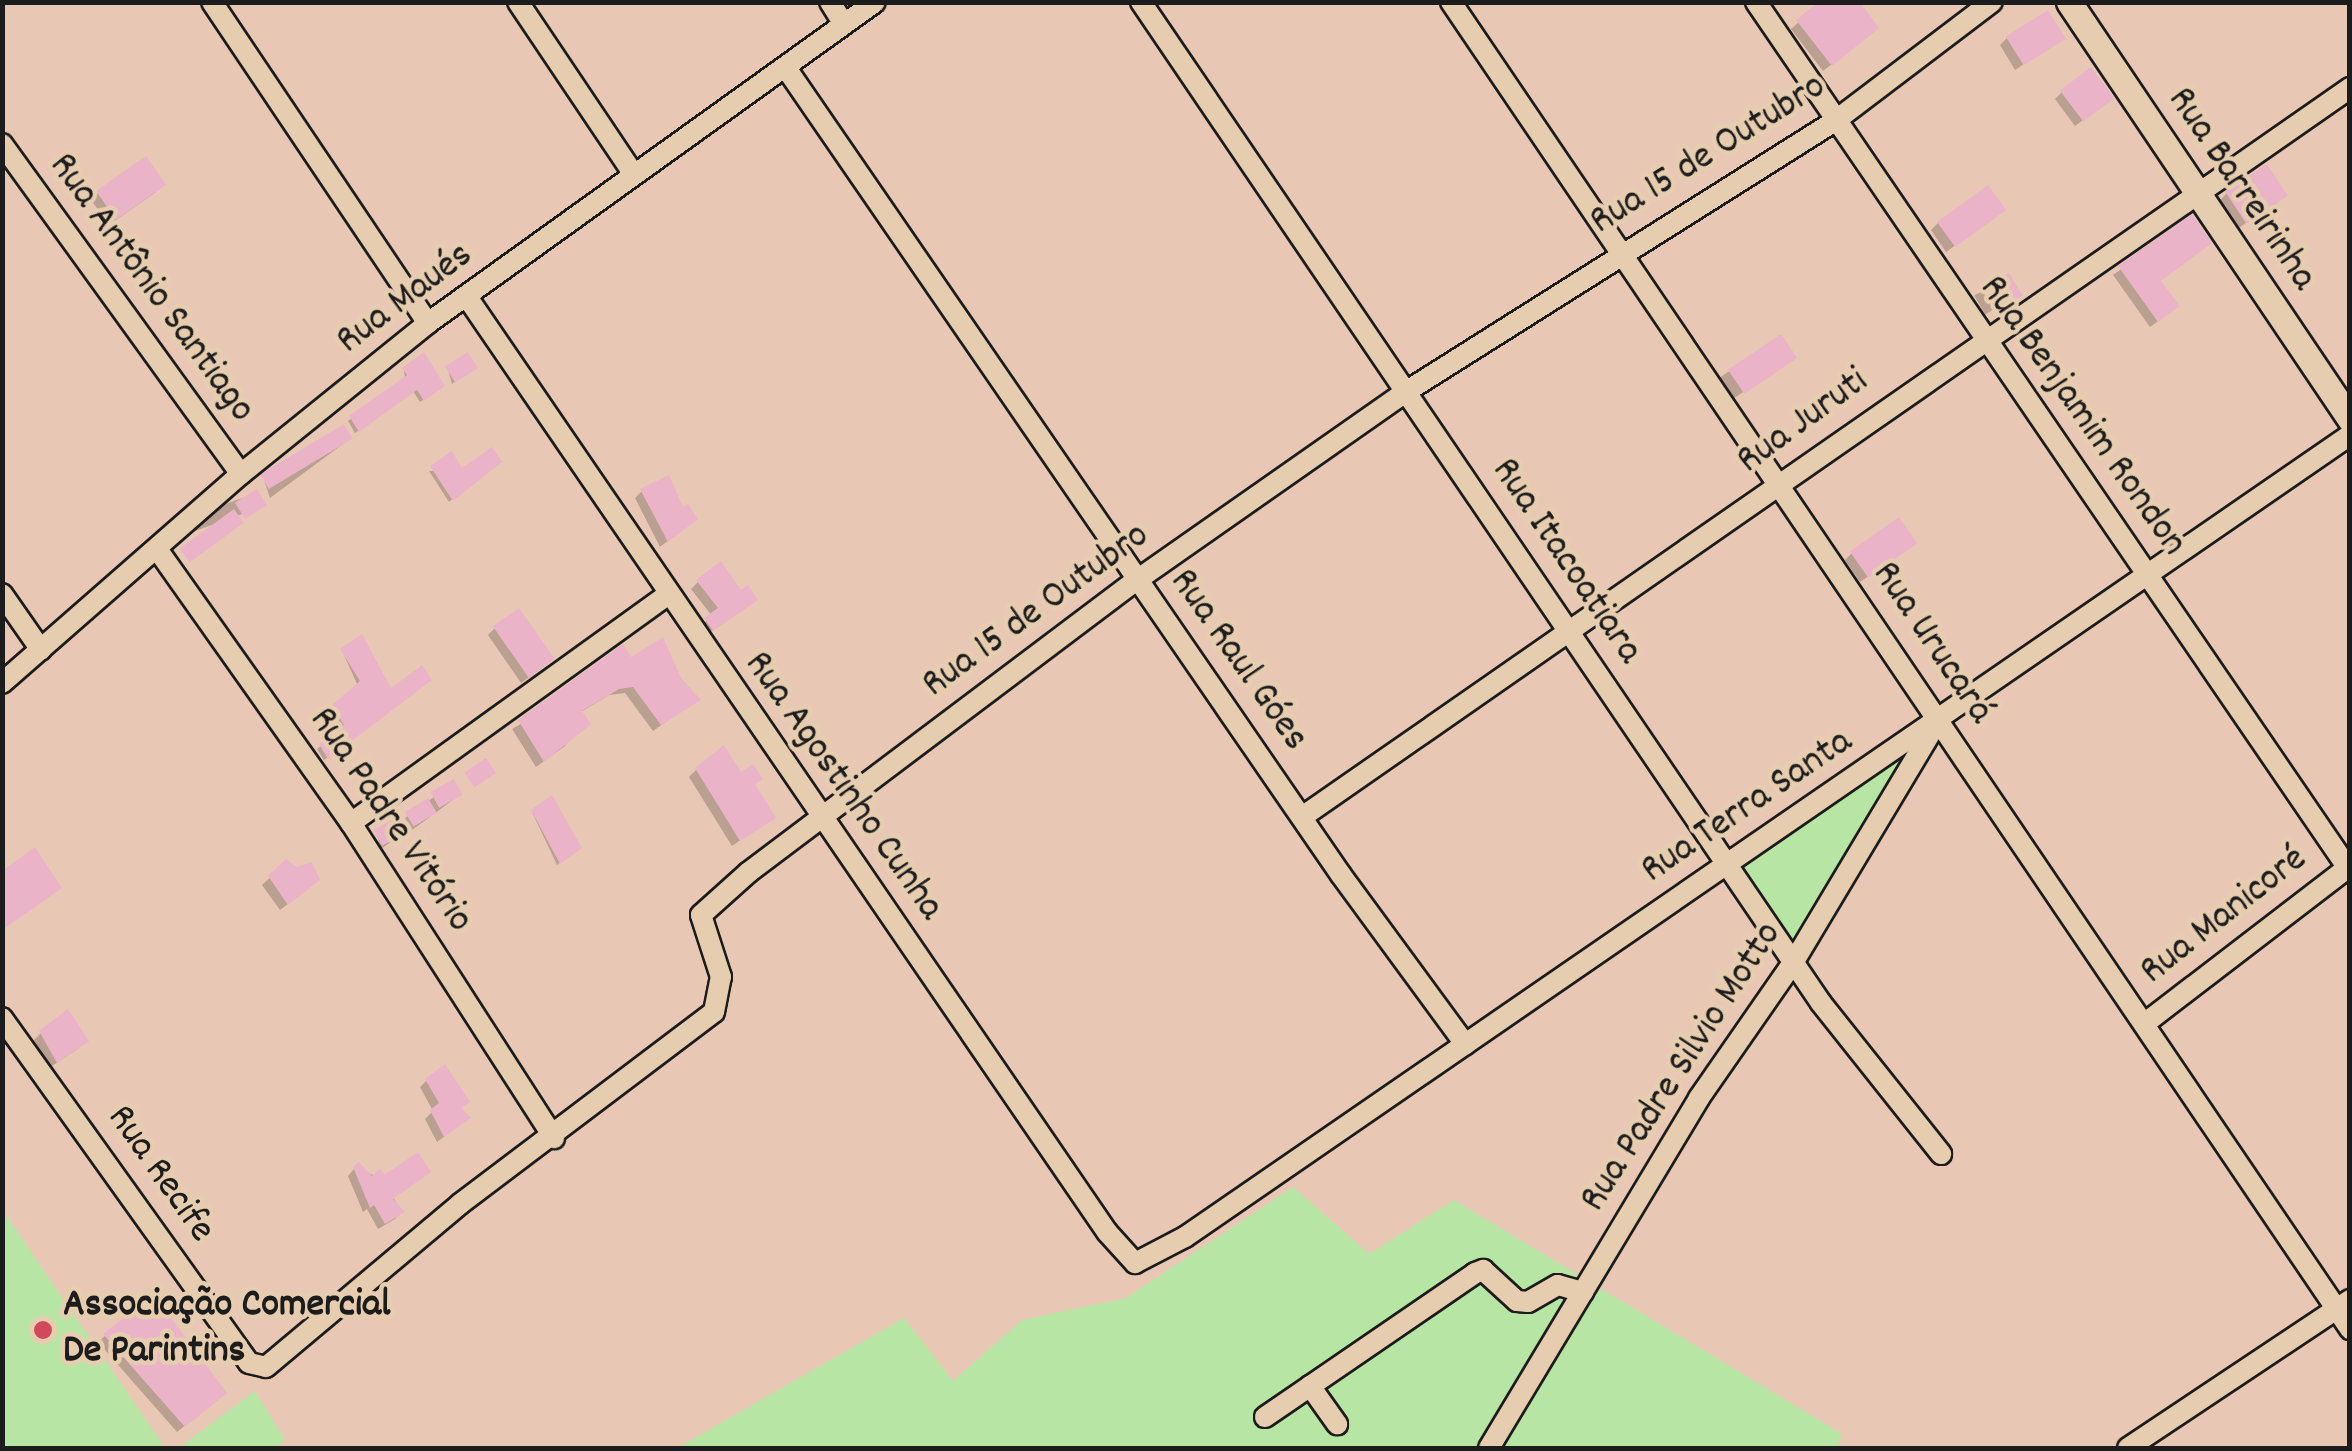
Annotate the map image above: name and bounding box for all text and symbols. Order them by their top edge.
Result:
street label: Rua 15 de Outubro [1582,64,1836,248]
street label: Rua Barreirinha [2154,79,2326,301]
street label: Rua Antônio Santiago [36,145,264,433]
street label: Rua Maués [328,233,484,367]
street label: Rua Benjamim Rondon [1966,268,2196,566]
street label: Rua Juruti [1729,359,1879,487]
street label: Rua Itacoatiara [1479,450,1651,674]
street label: Rua 15 de Outubro [914,514,1160,710]
street label: Rua Urucará [1859,554,2003,734]
street label: Rua Raul Góes [1157,561,1317,761]
street label: Rua Agostinho Cunha [731,643,953,931]
street label: Rua Padre Vitório [296,699,482,943]
street label: Rua Terra Santa [1633,720,1863,896]
street label: Rua Manicoré [2132,837,2318,997]
street label: Rua Padre Silvio Motto [1571,914,1795,1222]
street label: Rua Recife [94,1097,224,1253]
place label: Associação Comercial De Parintins [63,1283,391,1377]
marker: Associação Comercial De Parintins [32,1319,54,1341]

